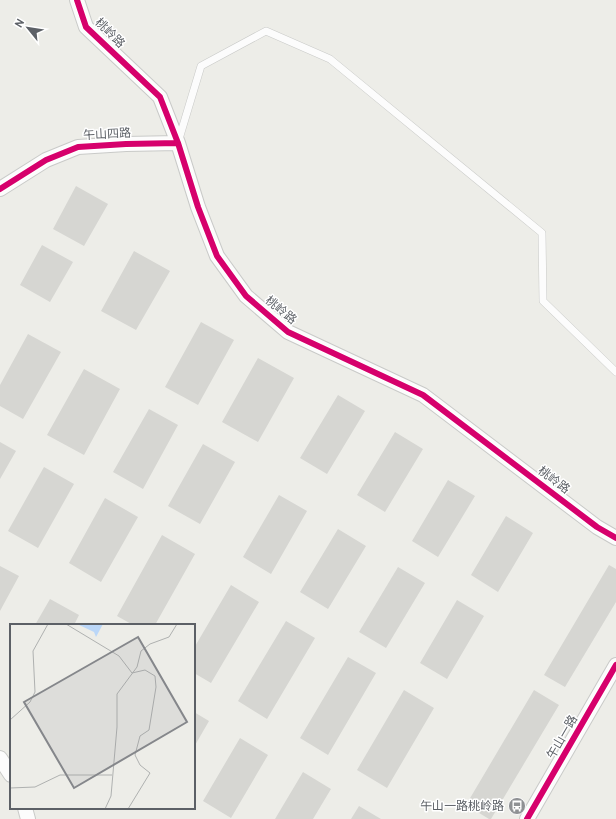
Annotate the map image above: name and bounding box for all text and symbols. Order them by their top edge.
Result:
north arrow [8,8,48,48]
street label: 桃岭路 [91,15,128,52]
text: N [12,17,28,30]
street label: 午山四路 [83,126,131,144]
street label: 桃岭路 [261,293,299,328]
street label: 桃岭路 [534,464,573,498]
inset map [10,624,195,809]
street label: 午山一路 [544,713,582,762]
bus stop icon: 午山一路桃岭路 [507,796,527,816]
place label: 午山一路桃岭路 [420,799,504,815]

